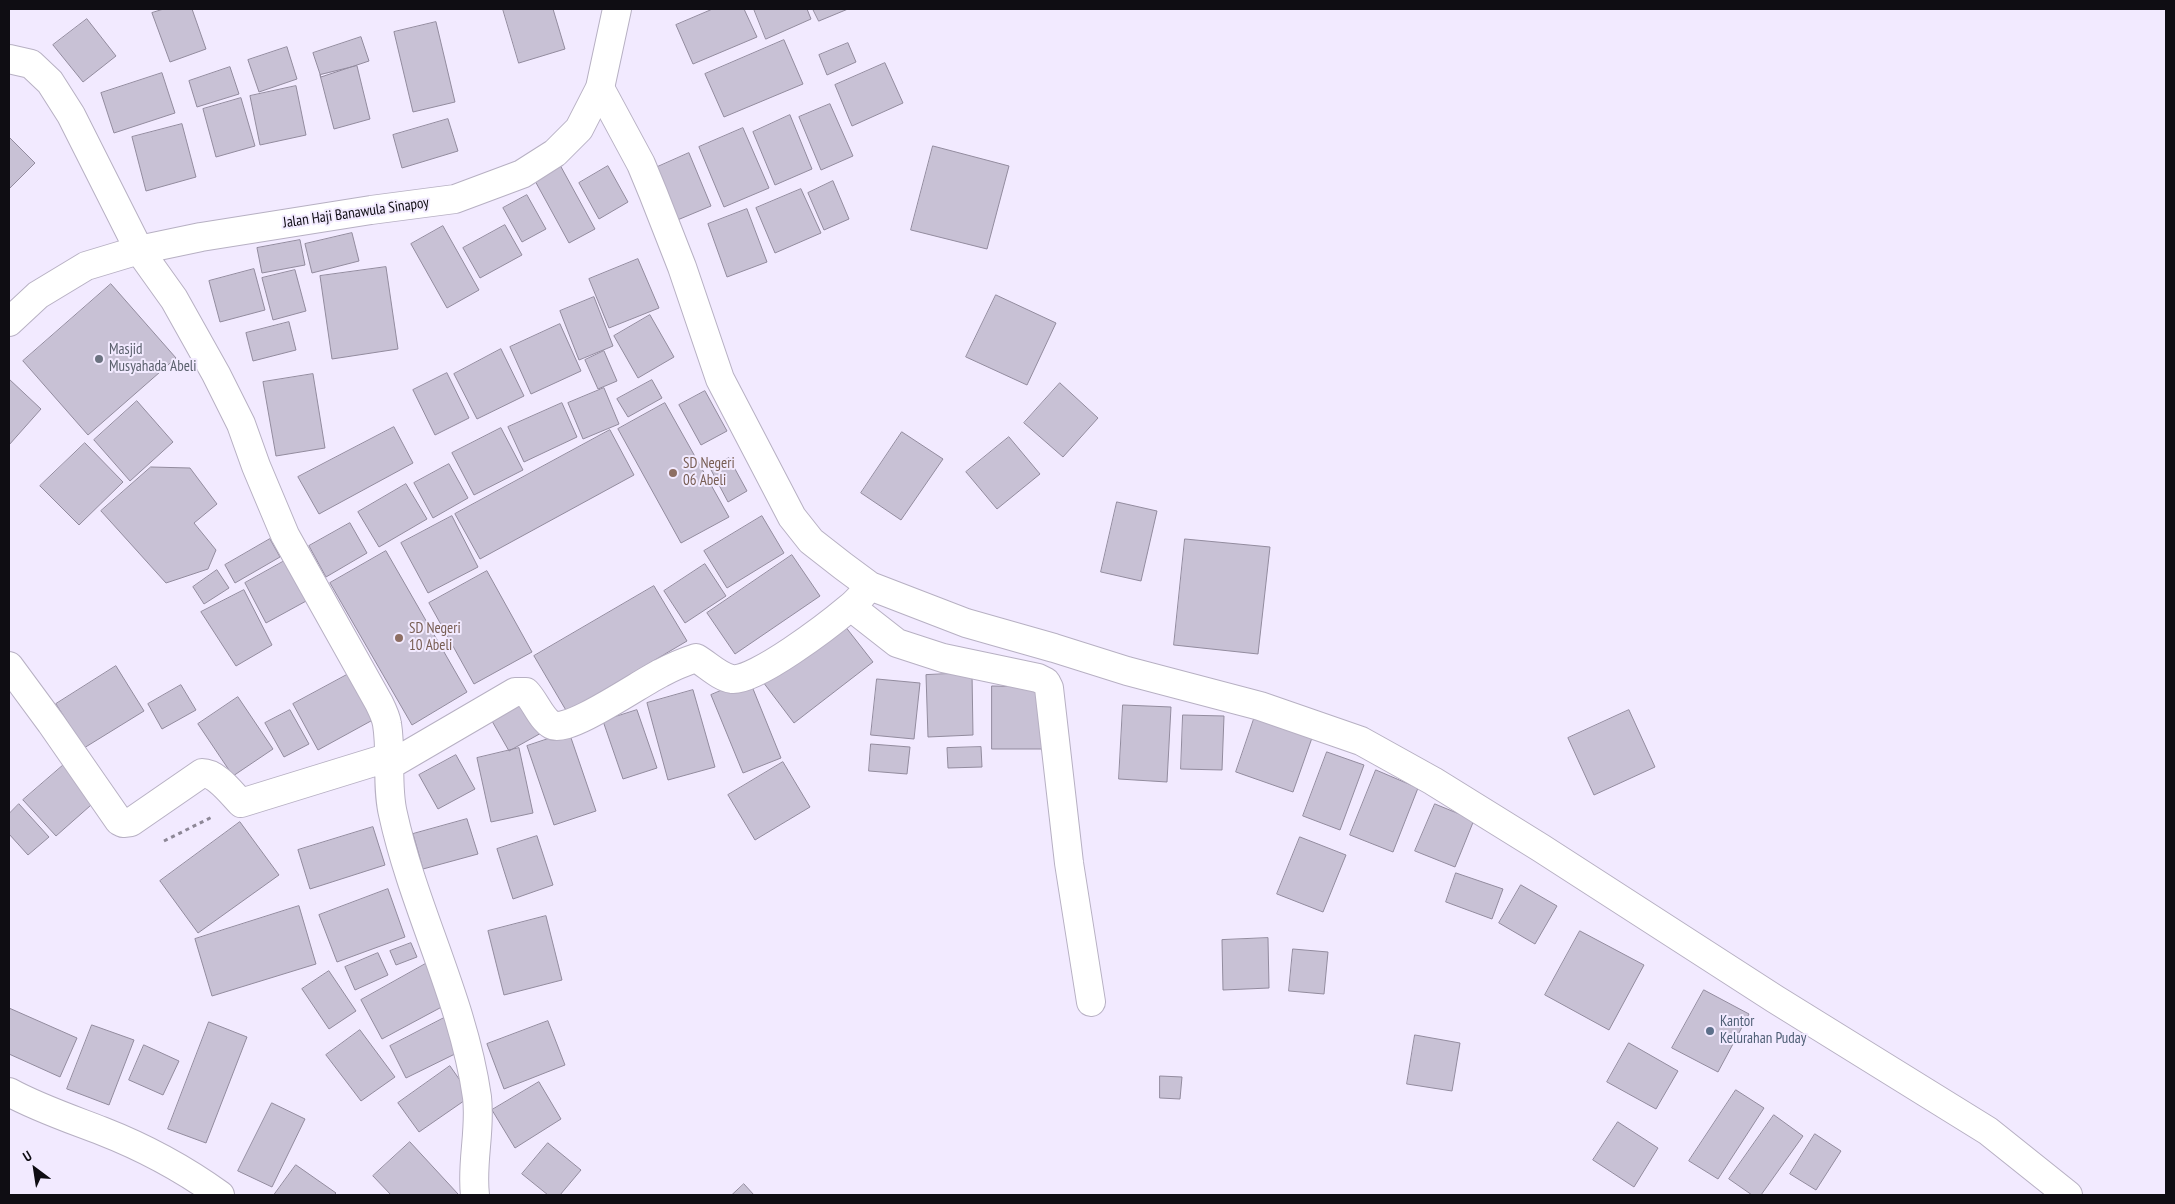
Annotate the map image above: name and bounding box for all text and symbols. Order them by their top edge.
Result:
street label: Jalan Haji Banawula Sinapoy [282,194,430,232]
place label: Masjid Musyahada Abeli [109,341,197,376]
marker: Masjid Musyahada Abeli [93,353,105,365]
place label: SD Negeri 06 Abeli [683,455,735,490]
marker: SD Negeri 06 Abeli [667,467,679,479]
place label: SD Negeri 10 Abeli [409,620,461,655]
marker: SD Negeri 10 Abeli [393,632,405,644]
place label: Kantor Kelurahan Puday [1720,1013,1806,1048]
marker: Kantor Kelurahan Puday [1704,1025,1716,1037]
north arrow [10,1144,60,1194]
text: U [20,1147,35,1166]

